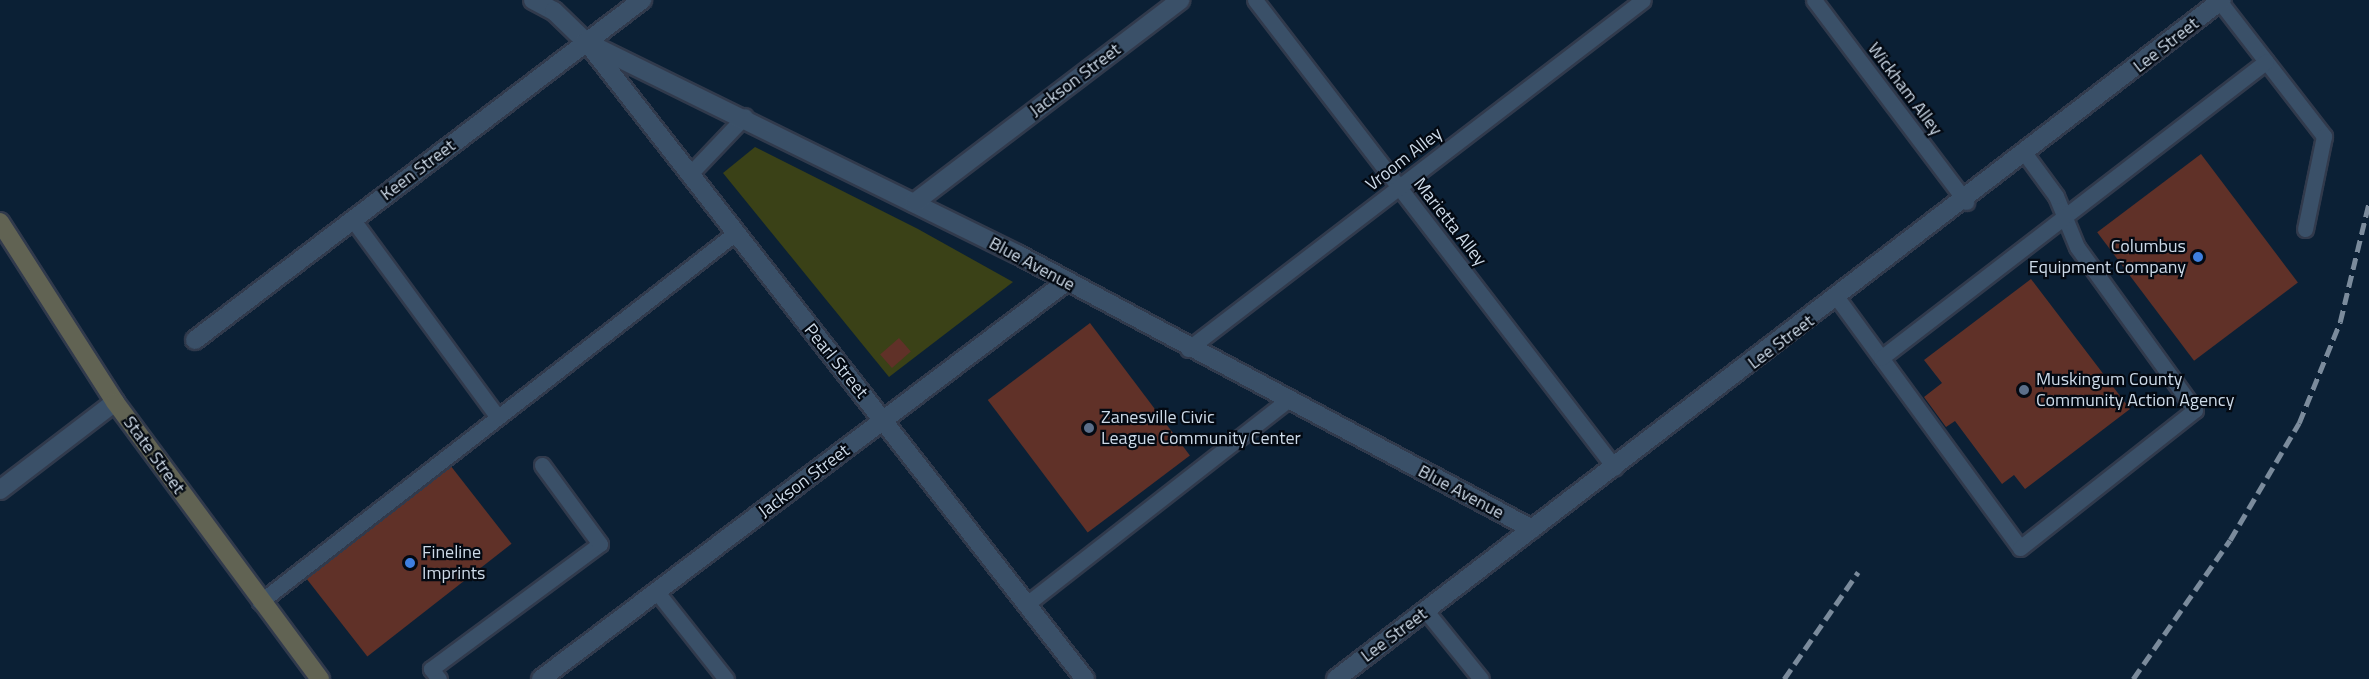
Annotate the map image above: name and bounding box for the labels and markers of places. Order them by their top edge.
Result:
place label: Columbus Equipment Company [2029,236,2186,278]
marker: Columbus Equipment Company [2191,250,2205,264]
place label: Muskingum County Community Action Agency [2036,369,2234,412]
marker: Muskingum County Community Action Agency [2017,383,2031,397]
place label: Zanesville Civic League Community Center [1101,407,1301,450]
marker: Zanesville Civic League Community Center [1082,421,1096,435]
place label: Fineline Imprints [422,542,485,584]
marker: Fineline Imprints [403,556,417,570]

